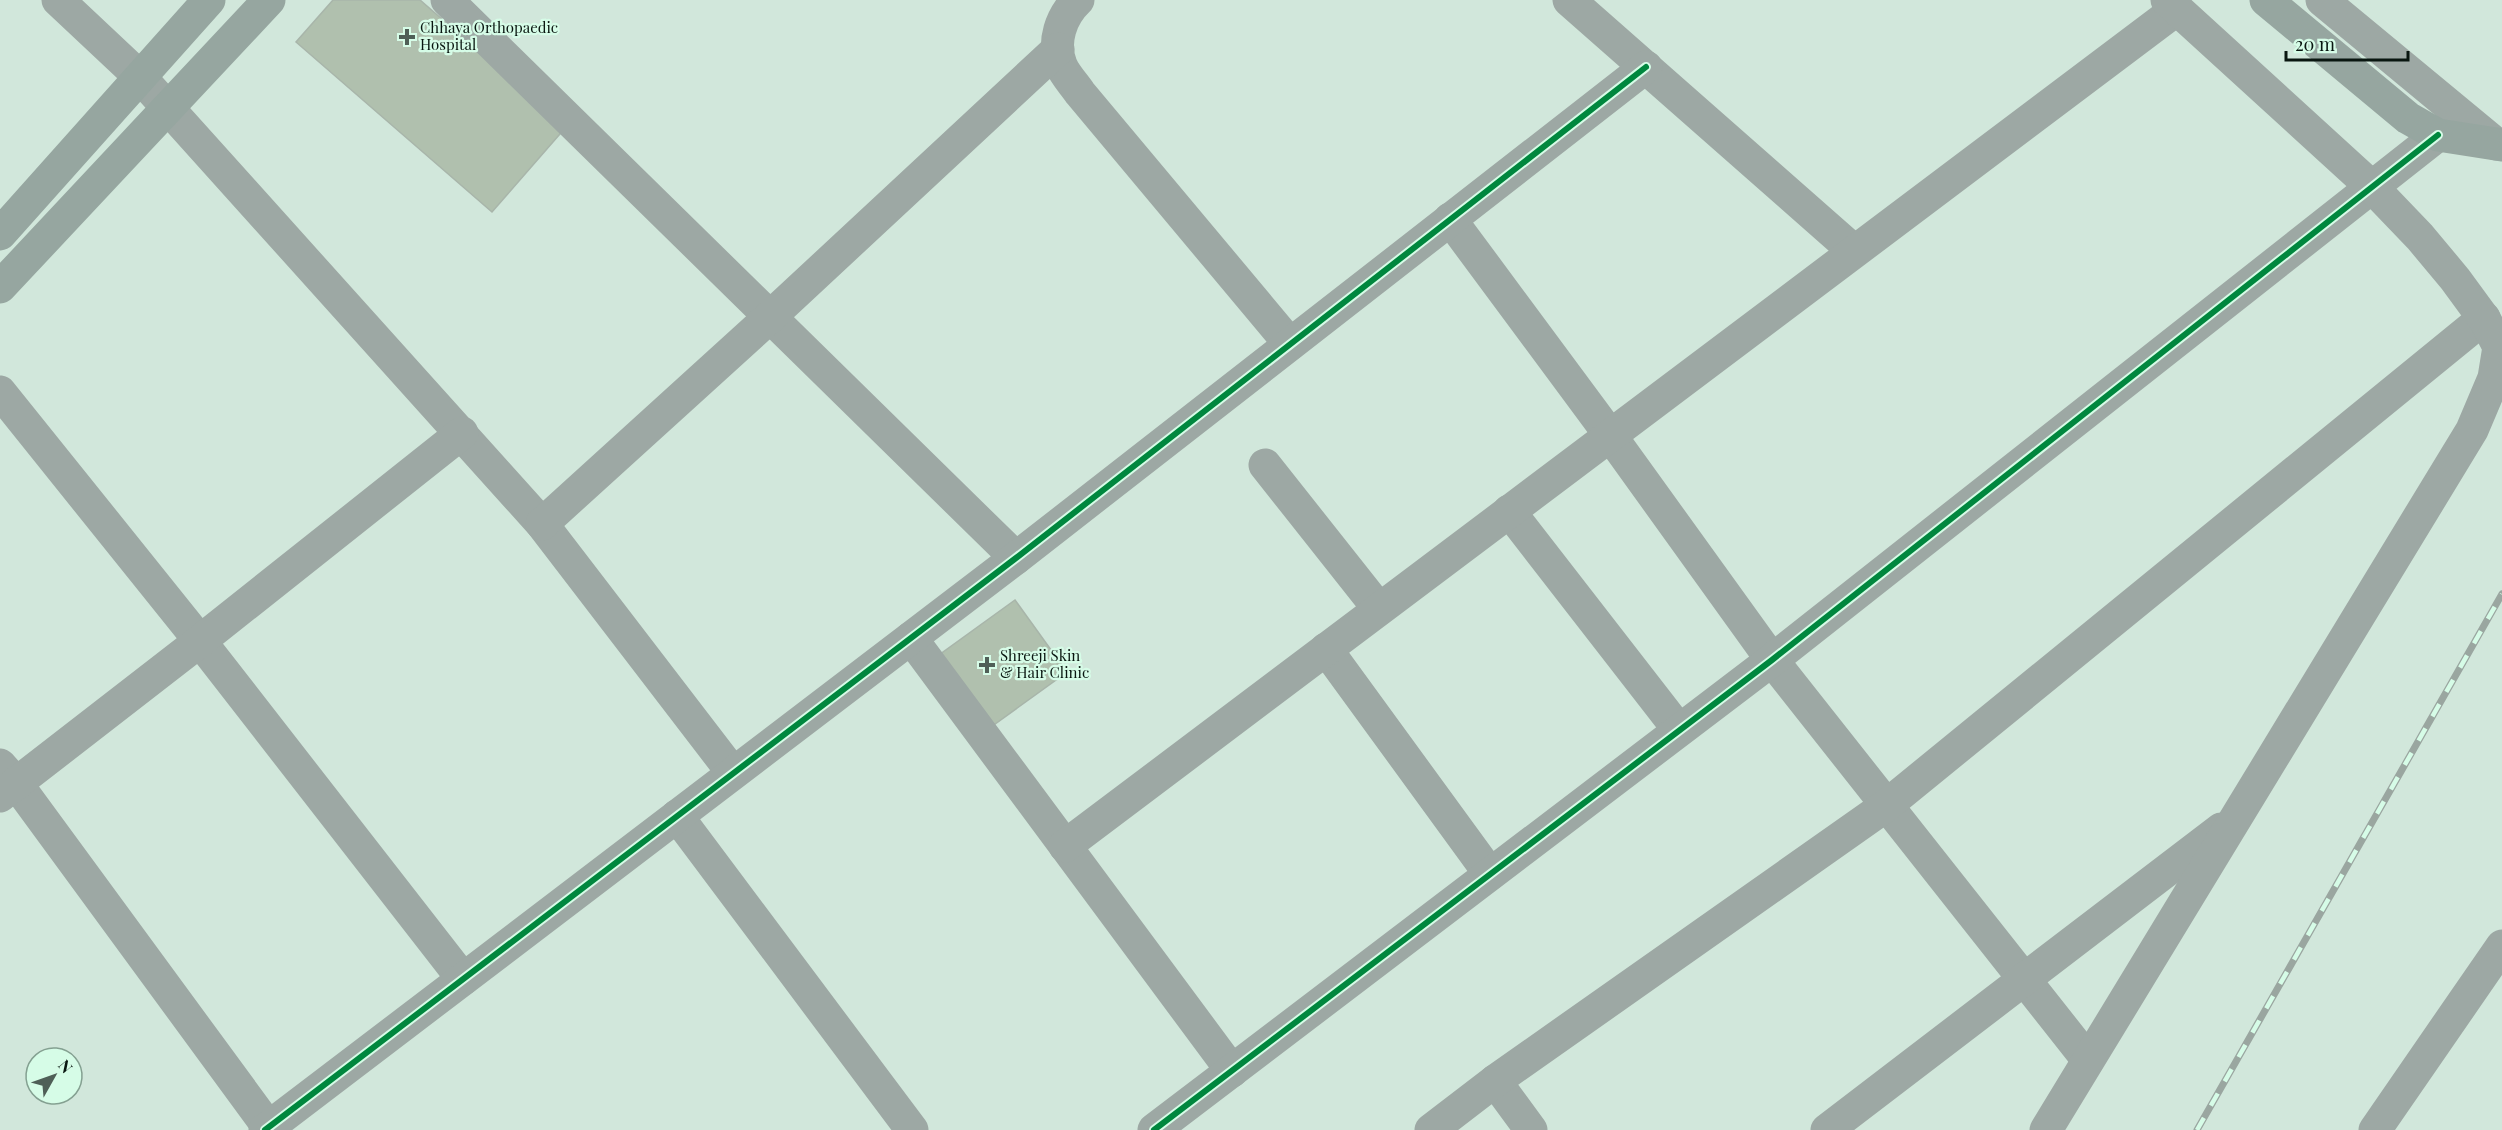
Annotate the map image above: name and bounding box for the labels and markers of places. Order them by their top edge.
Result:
place label: Chhaya Orthopaedic Hospital [420,17,558,54]
marker: Chhaya Orthopaedic Hospital [398,28,416,46]
place label: Shreeji Skin & Hair Clinic [1000,645,1089,682]
marker: Shreeji Skin & Hair Clinic [978,656,996,674]

